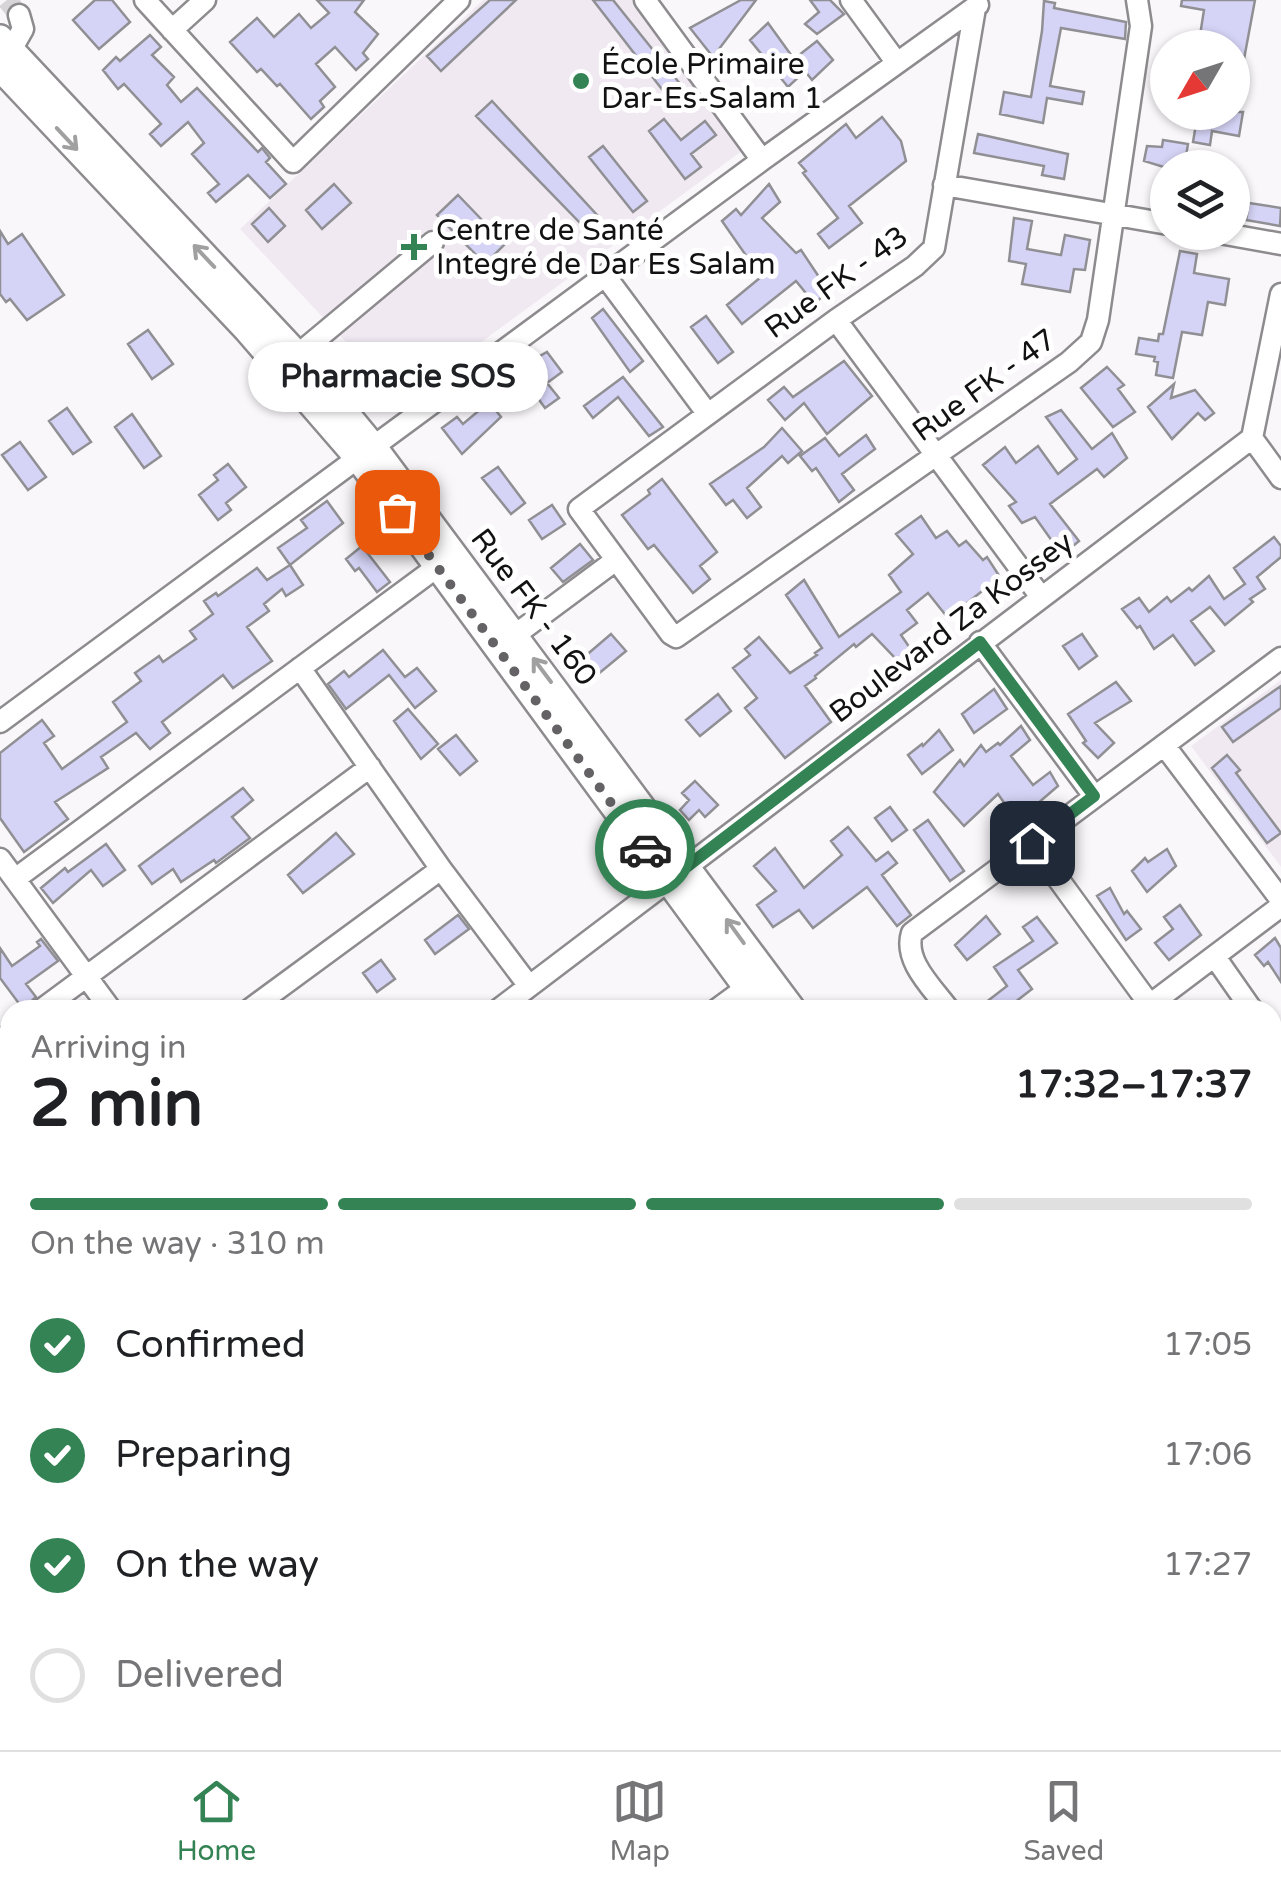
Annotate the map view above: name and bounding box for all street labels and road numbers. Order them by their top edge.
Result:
street label: Rue FK - 43 [757,218,915,347]
street label: Rue FK - 47 [905,321,1063,450]
street label: Rue FK - 160 [463,521,605,693]
street label: Boulevard Za Kossey [822,524,1081,731]

